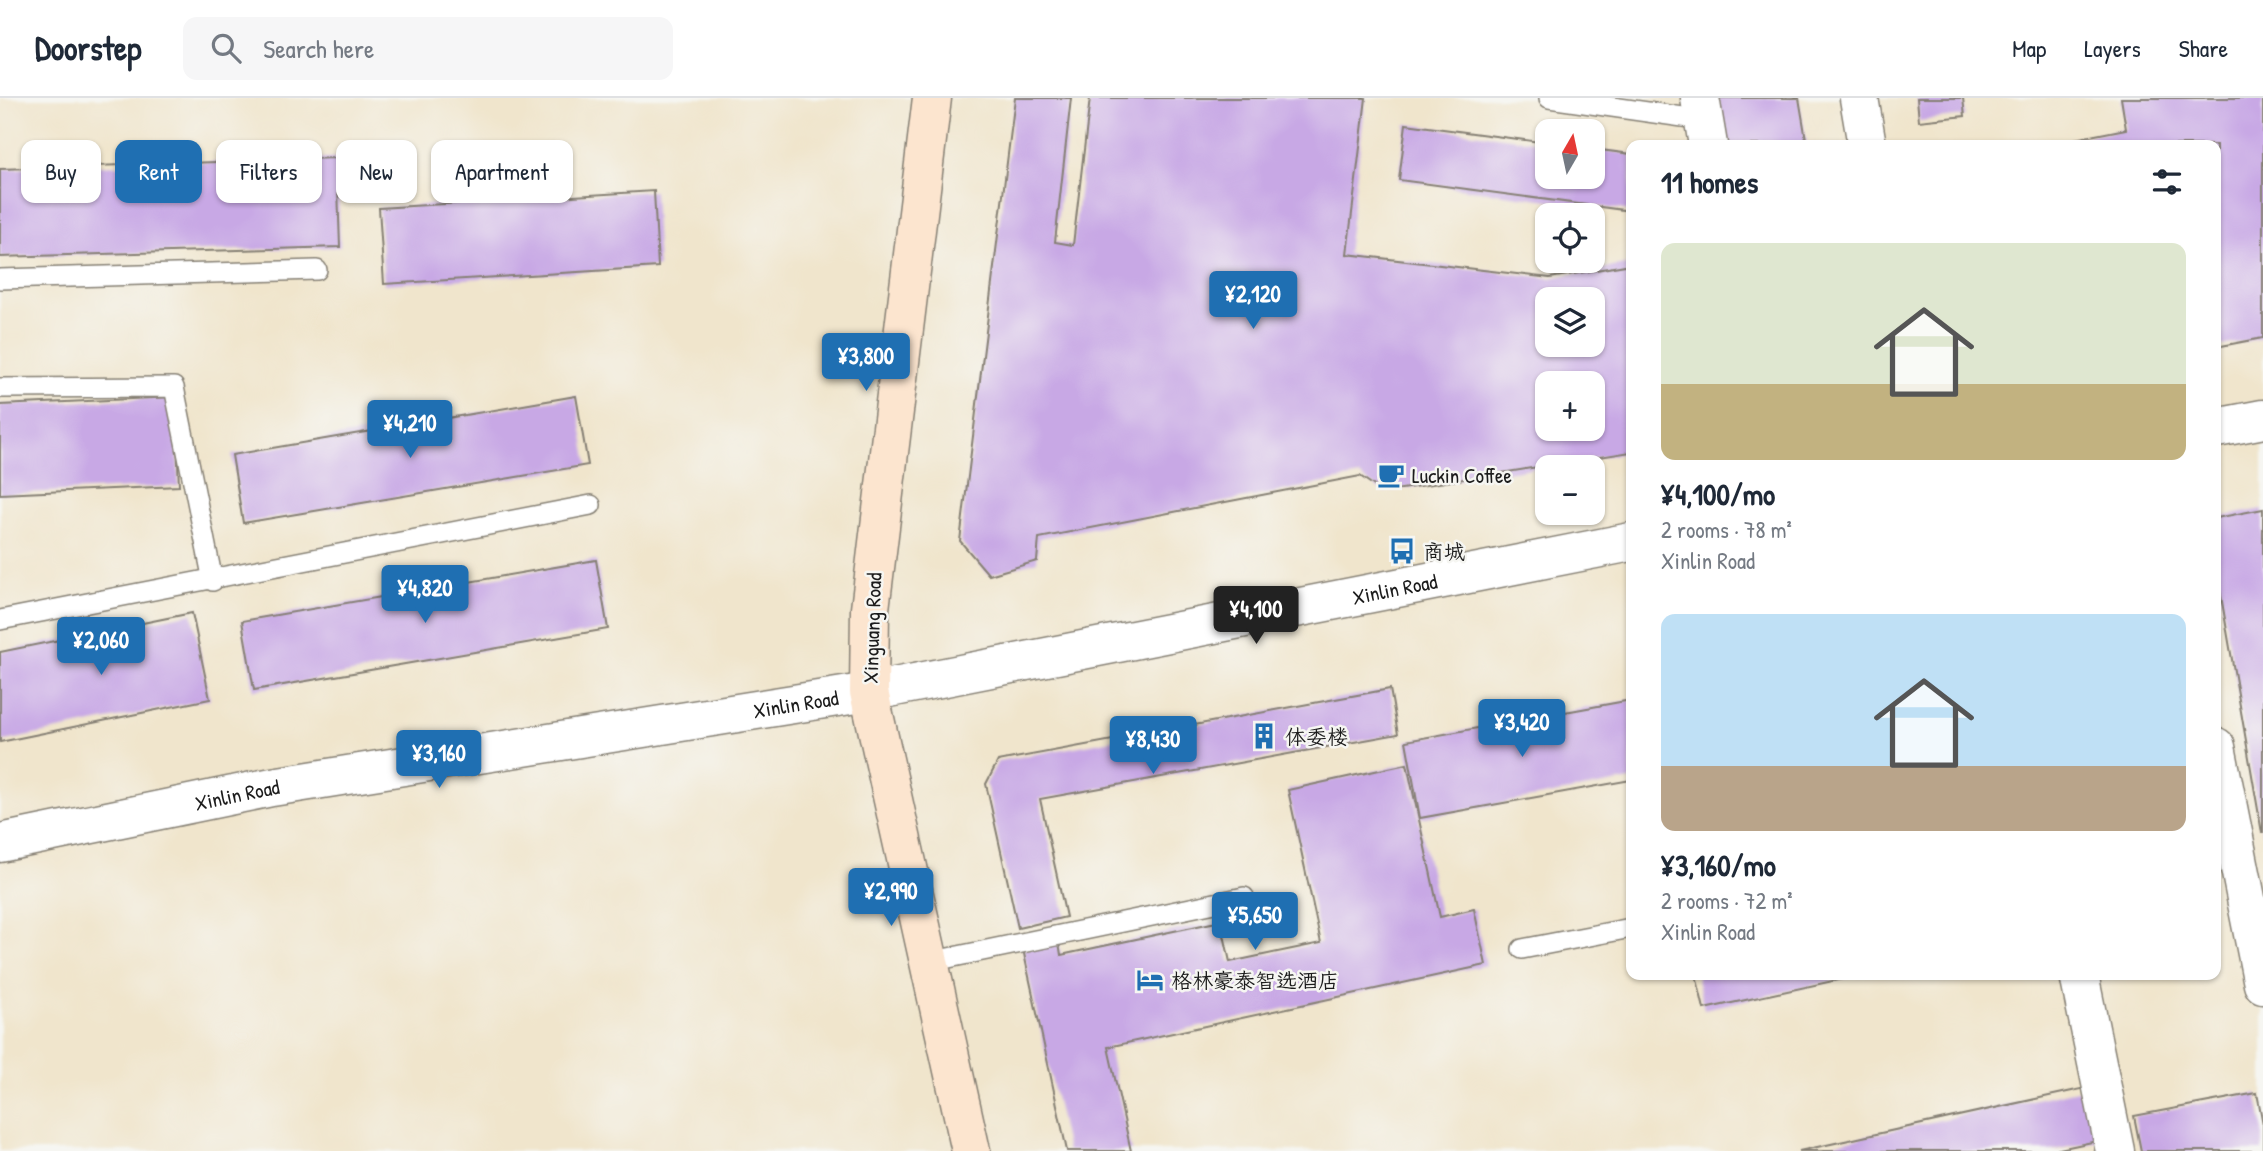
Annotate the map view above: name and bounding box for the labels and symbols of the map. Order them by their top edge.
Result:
north arrow [1535,119,1605,189]
pin: ¥2,120 [1196,272,1310,331]
pin: ¥3,800 [809,334,923,393]
pin: ¥4,210 [353,400,467,460]
cafe icon: Luckin Coffee [1376,460,1406,490]
place label: Luckin Coffee [1412,461,1512,490]
bus stop icon: 商城 [1387,536,1417,566]
place label: 商城 [1423,537,1465,566]
pin: ¥4,820 [368,566,482,625]
street label: Xinlin Road [1350,566,1440,611]
street label: Xinguang Road [856,572,888,684]
pin: ¥4,100 [1199,587,1313,646]
pin: ¥2,060 [44,618,158,677]
street label: Xinlin Road [751,683,840,725]
pin: ¥3,420 [1465,700,1579,759]
pin: ¥8,430 [1096,716,1210,776]
building icon: 体委楼 [1249,721,1279,751]
place label: 体委楼 [1285,722,1348,751]
pin: ¥3,160 [382,730,496,790]
street label: Xinlin Road [192,772,281,817]
pin: ¥2,990 [834,868,948,928]
pin: ¥5,650 [1198,892,1312,952]
hotel icon: 格林豪泰智选酒店 [1135,965,1165,995]
place label: 格林豪泰智选酒店 [1171,966,1339,995]

